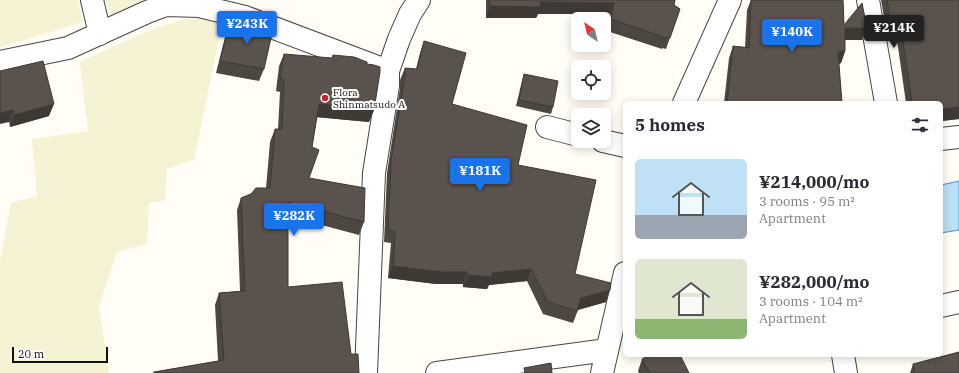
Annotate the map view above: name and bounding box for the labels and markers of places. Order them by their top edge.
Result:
pin: ¥243K [219,11,275,45]
pin: ¥214K [866,15,922,49]
pin: ¥140K [764,19,820,53]
place label: Flora Shinmatsudo A [333,86,405,111]
marker: Flora Shinmatsudo A [320,93,330,103]
pin: ¥181K [452,158,508,192]
pin: ¥282K [266,203,322,237]

